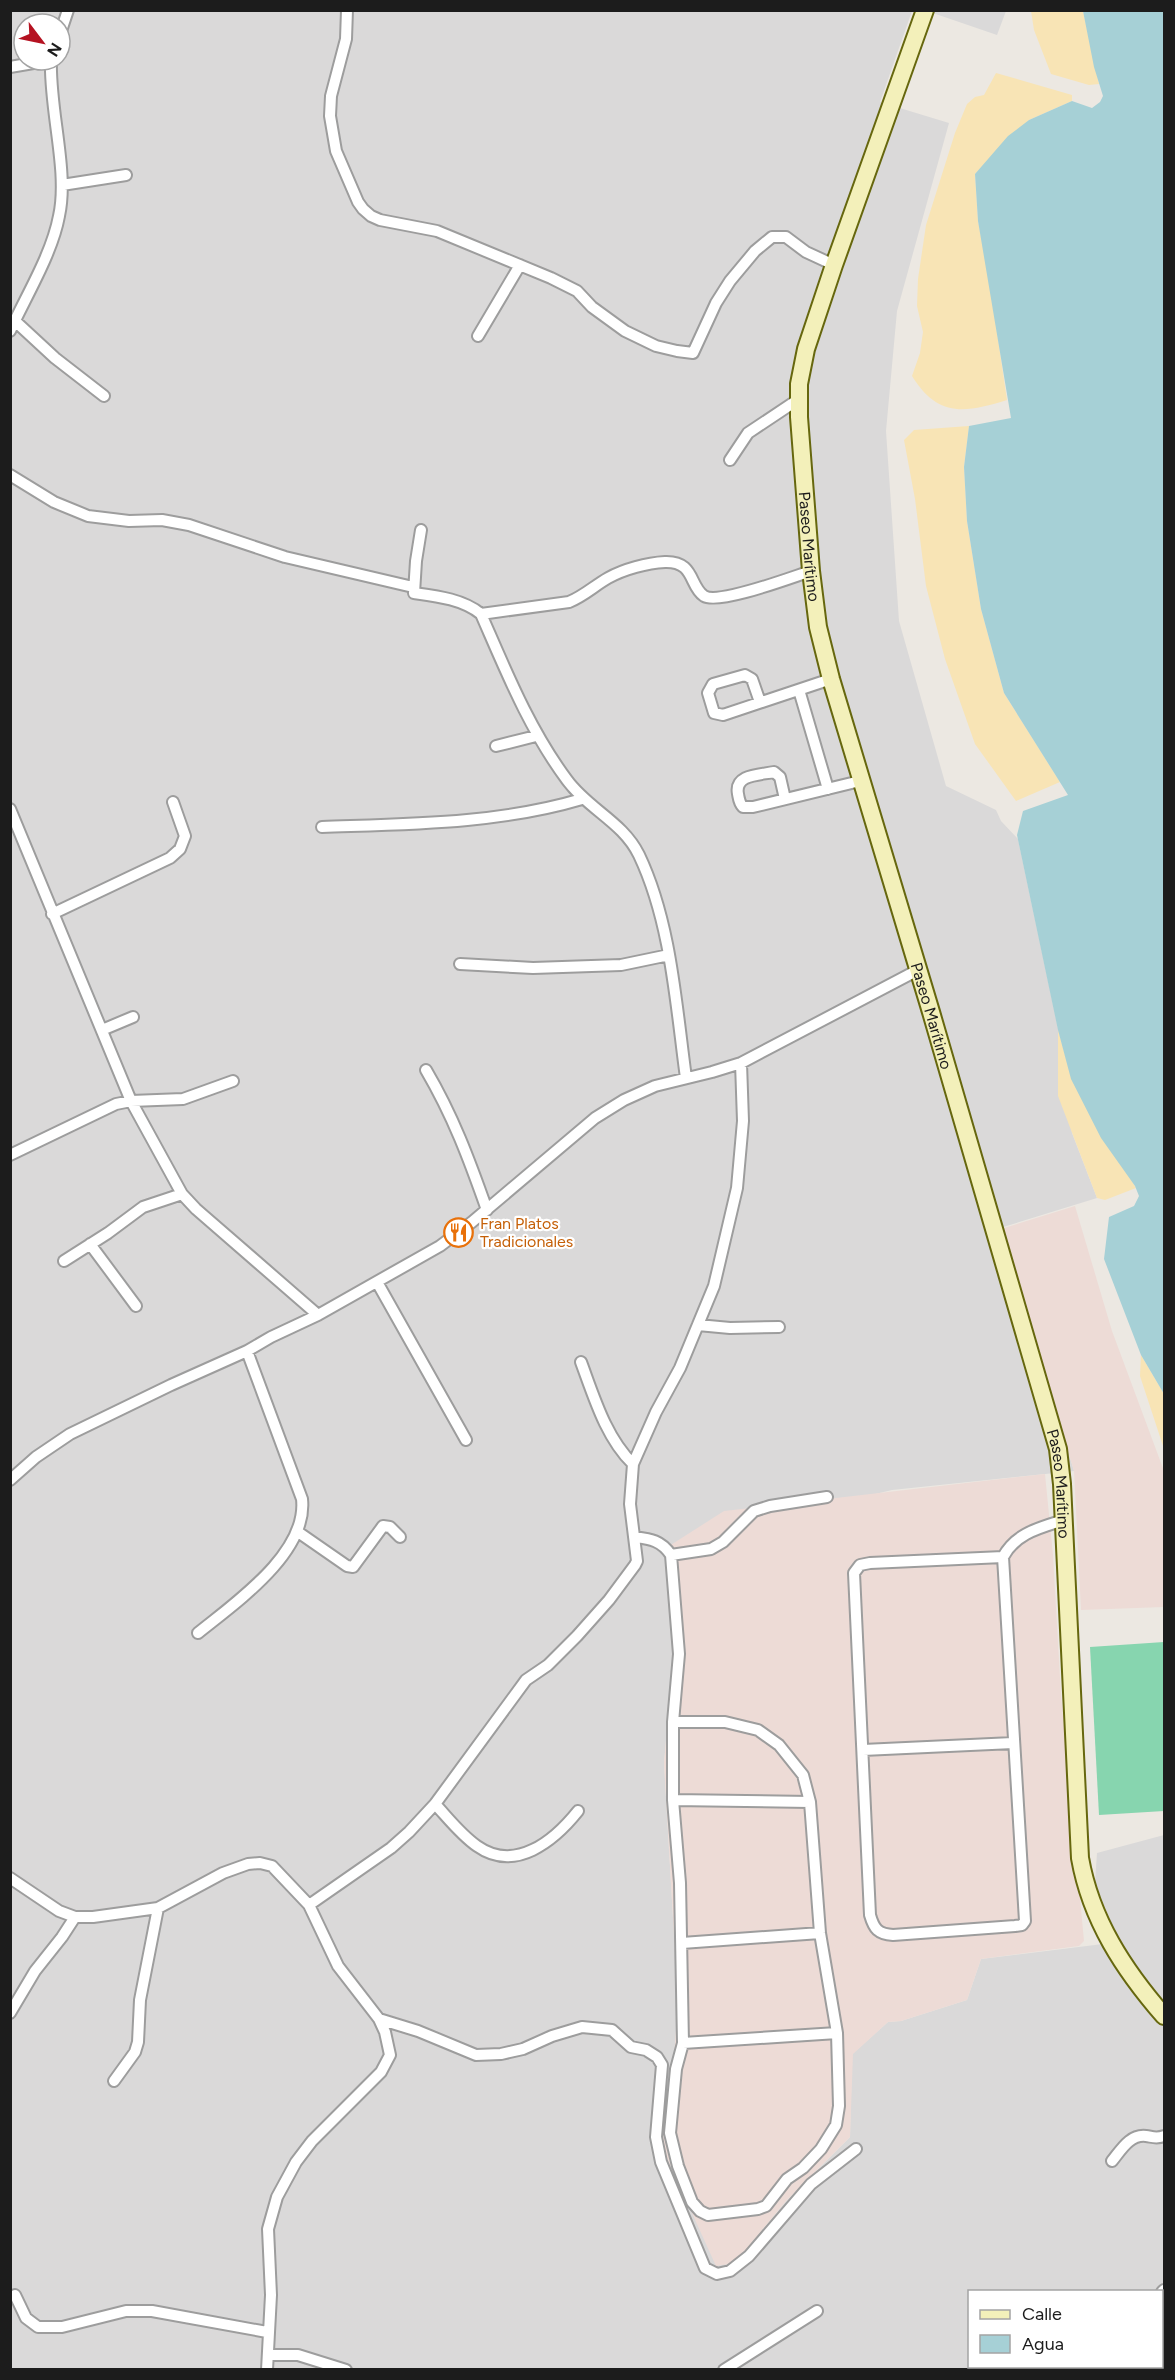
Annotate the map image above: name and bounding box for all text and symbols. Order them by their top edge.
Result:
north arrow [12,12,72,72]
text: N [43,39,66,60]
street label: Paseo Marítimo [795,491,824,603]
street label: Paseo Marítimo [907,960,956,1071]
place label: Fran Platos Tradicionales [480,1214,573,1251]
restaurant icon: Fran Platos Tradicionales [443,1216,475,1248]
street label: Paseo Marítimo [1043,1427,1074,1539]
legend [968,2290,1163,2368]
text: Calle [1022,2303,1062,2325]
text: Agua [1022,2333,1064,2355]

